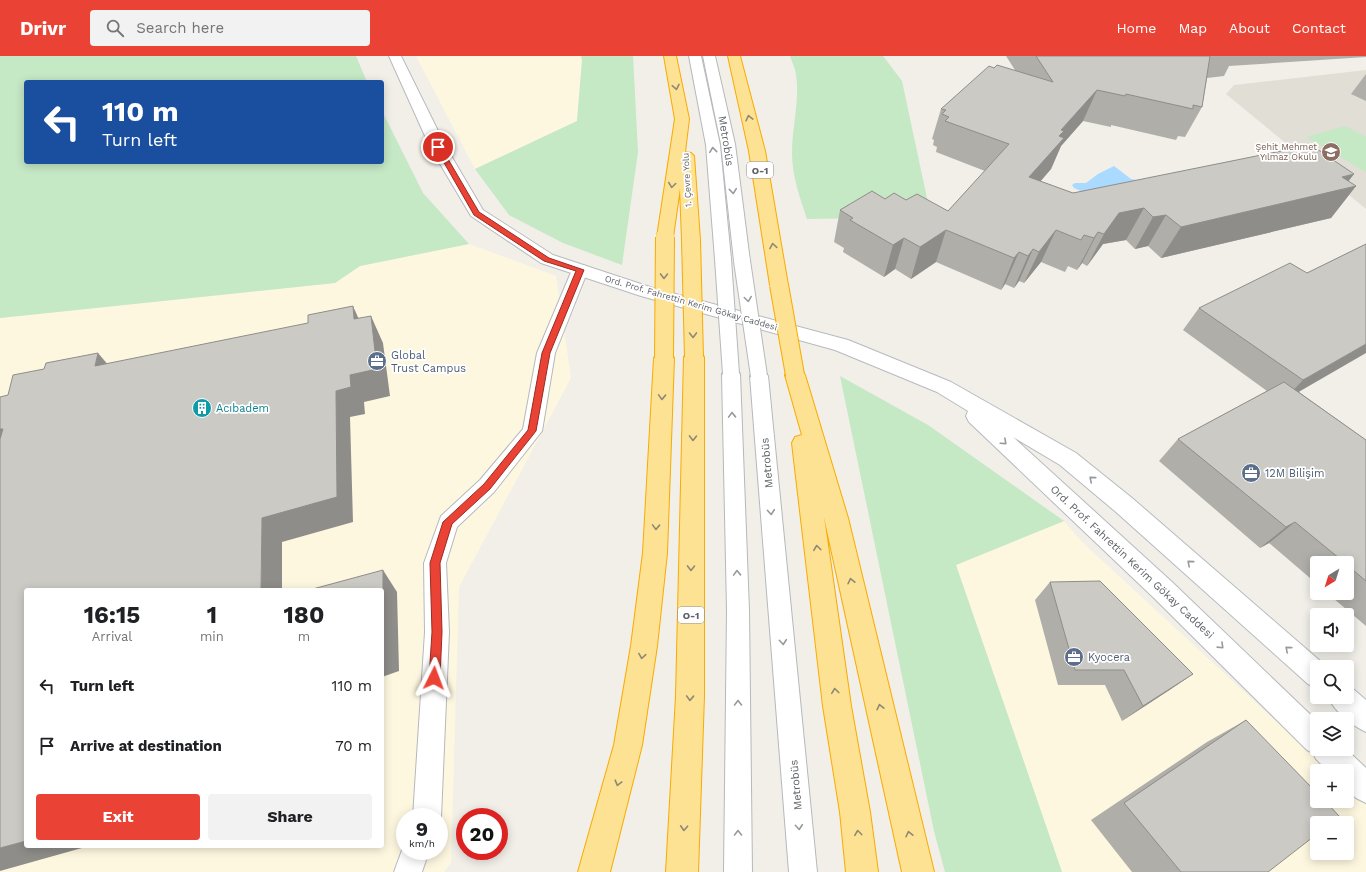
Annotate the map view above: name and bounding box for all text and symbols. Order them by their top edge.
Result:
search box [90,10,370,46]
text: Drivr [20,17,66,40]
icon: search [104,17,126,39]
text: Search here [136,19,224,37]
text: Home [1116,20,1156,36]
text: Map [1178,20,1207,36]
text: About [1229,20,1270,36]
text: Contact [1292,20,1346,36]
one-way arrow [671,84,679,91]
text: 110 m [102,95,179,128]
icon: left [36,96,88,148]
street label: Metrobüs [716,115,736,167]
one-way arrow [746,115,754,122]
text: Turn left [102,129,177,150]
pin [421,130,455,164]
icon: arrive [427,136,449,158]
school or university icon: Şehit Mehmet Yılmaz Okulu [1320,141,1342,163]
place label: Şehit Mehmet Yılmaz Okulu [1255,142,1317,162]
one-way arrow [709,147,718,153]
street label: 1. Çevre Yolu [681,153,693,207]
road number: O-1 [747,162,773,178]
one-way arrow [668,182,677,188]
one-way arrow [728,188,737,194]
one-way arrow [769,243,778,249]
one-way arrow [660,273,668,279]
street label: Ord. Prof. Fahrettin Kerim Gökay Caddesi [604,274,778,332]
one-way arrow [743,296,752,302]
one-way arrow [689,332,697,338]
place label: Global Trust Campus [391,349,466,375]
office icon: Global Trust Campus [366,350,388,372]
one-way arrow [658,394,666,400]
building icon: Acıbadem [191,397,213,419]
place label: Acıbadem [216,402,269,415]
one-way arrow [728,412,737,418]
one-way arrow [689,435,697,441]
street label: Metrobüs [758,437,776,489]
one-way arrow [999,437,1007,445]
office icon: 12M Bilişim [1240,462,1262,484]
place label: 12M Bilişim [1265,467,1324,480]
one-way arrow [1089,476,1096,483]
street label: Ord. Prof. Fahrettin Kerim Gökay Caddesi [1048,483,1216,641]
one-way arrow [767,509,776,515]
one-way arrow [652,524,661,530]
one-way arrow [812,545,821,551]
north arrow [1310,556,1354,600]
map controls [1310,556,1354,860]
one-way arrow [1187,561,1195,568]
one-way arrow [687,565,696,571]
one-way arrow [733,570,741,576]
one-way arrow [847,578,855,584]
text: 16:15 [84,601,140,629]
text: 1 [207,601,217,629]
text: 180 [284,601,324,629]
road number: O-1 [678,607,704,623]
button: sound [1310,608,1354,652]
text: Arrival [92,629,132,644]
text: min [200,629,224,644]
text: m [298,629,310,644]
one-way arrow [778,639,787,645]
one-way arrow [1216,641,1224,649]
office icon: Kyocera [1063,646,1085,668]
one-way arrow [1285,647,1292,654]
place label: Kyocera [1088,651,1130,664]
one-way arrow [638,653,647,659]
position arrow [413,657,455,699]
button: search [1310,660,1354,704]
icon: left [36,675,58,697]
text: Turn left [70,677,134,695]
text: 110 m [332,677,372,695]
one-way arrow [831,688,840,694]
one-way arrow [686,695,694,701]
one-way arrow [734,700,742,706]
one-way arrow [876,704,885,711]
button: layers [1310,712,1354,756]
icon: arrive [36,735,58,757]
text: Arrive at destination [70,737,222,755]
text: 70 m [335,737,372,755]
street label: Metrobüs [787,759,805,811]
button: + [1310,764,1354,808]
one-way arrow [614,780,623,787]
button: Exit [36,794,200,840]
button: Share [208,794,372,840]
speed limit sign: 20 [456,808,508,860]
button: − [1310,816,1354,860]
text: 9 [416,817,428,841]
one-way arrow [795,824,804,830]
one-way arrow [680,825,689,831]
one-way arrow [734,830,742,836]
one-way arrow [854,830,863,836]
one-way arrow [906,831,914,837]
text: km/h [409,838,435,849]

